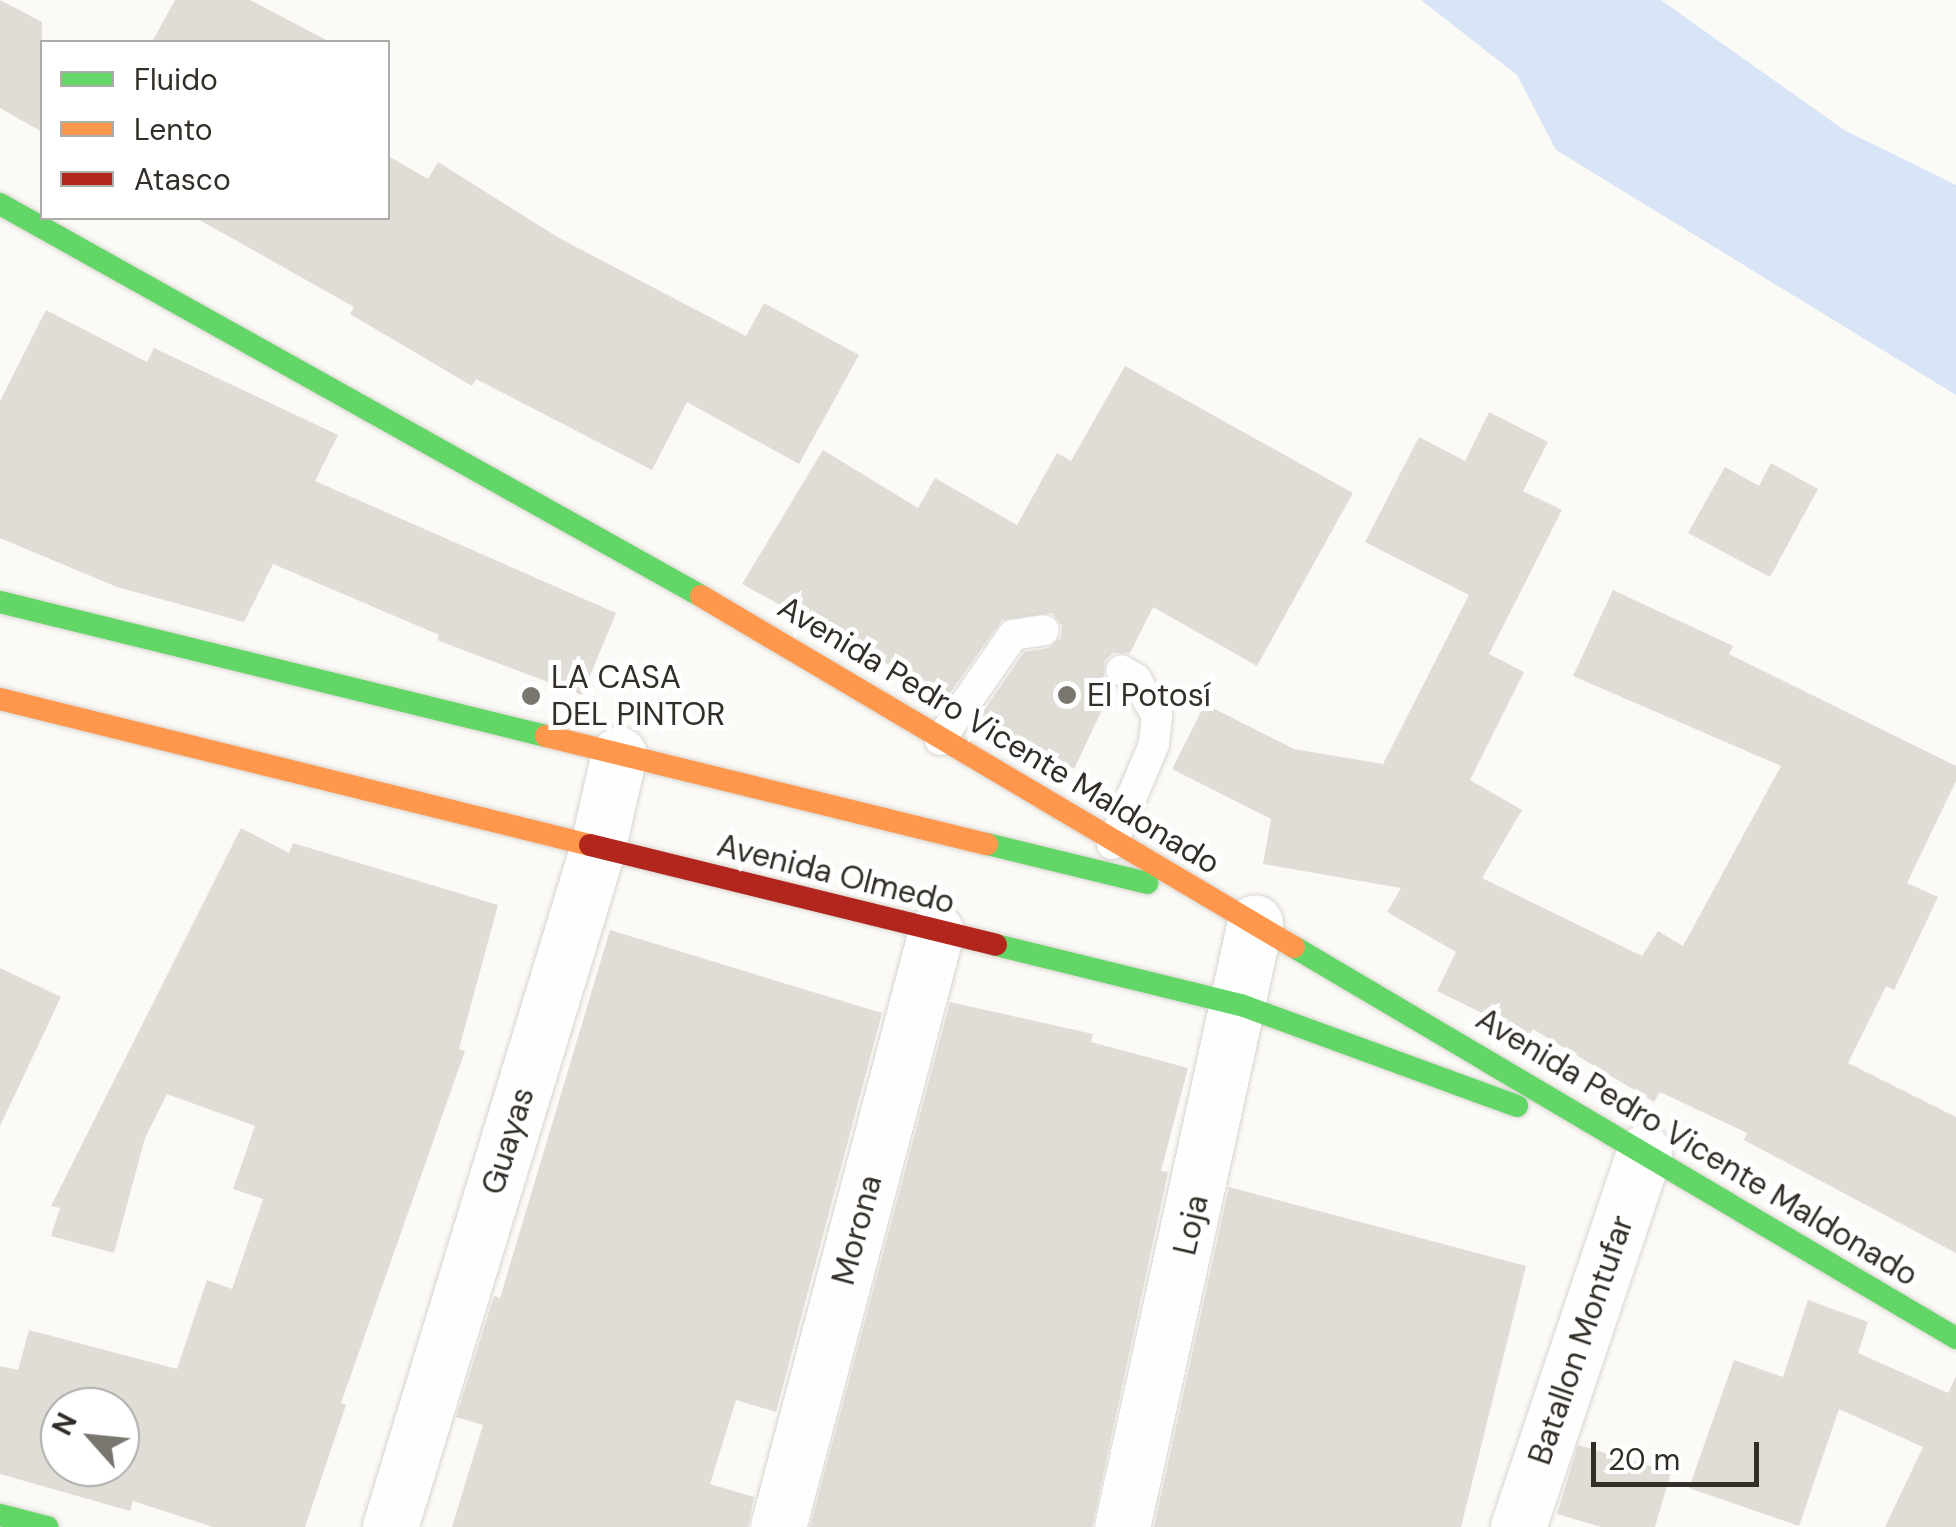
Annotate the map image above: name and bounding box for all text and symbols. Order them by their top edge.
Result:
legend [40,40,390,220]
text: Fluido [134,60,218,99]
text: Lento [134,110,213,149]
text: Atasco [134,160,231,199]
street label: Avenida Pedro Vicente Maldonado [771,588,1227,882]
place label: LA CASA DEL PINTOR [551,659,725,734]
place label: El Potosí [1087,676,1211,714]
marker: El Potosí [1056,684,1078,706]
marker: LA CASA DEL PINTOR [520,685,542,707]
street label: Avenida Olmedo [713,826,959,922]
street label: Avenida Pedro Vicente Maldonado [1469,1000,1925,1294]
street label: Guayas [474,1083,542,1199]
street label: Morona [824,1171,890,1289]
street label: Loja [1166,1191,1216,1259]
street label: Batallon Montufar [1520,1210,1642,1470]
north arrow [40,1387,140,1487]
text: N [43,1407,86,1442]
scale bar [1596,1422,1764,1484]
text: 20 m [1608,1440,1680,1479]

